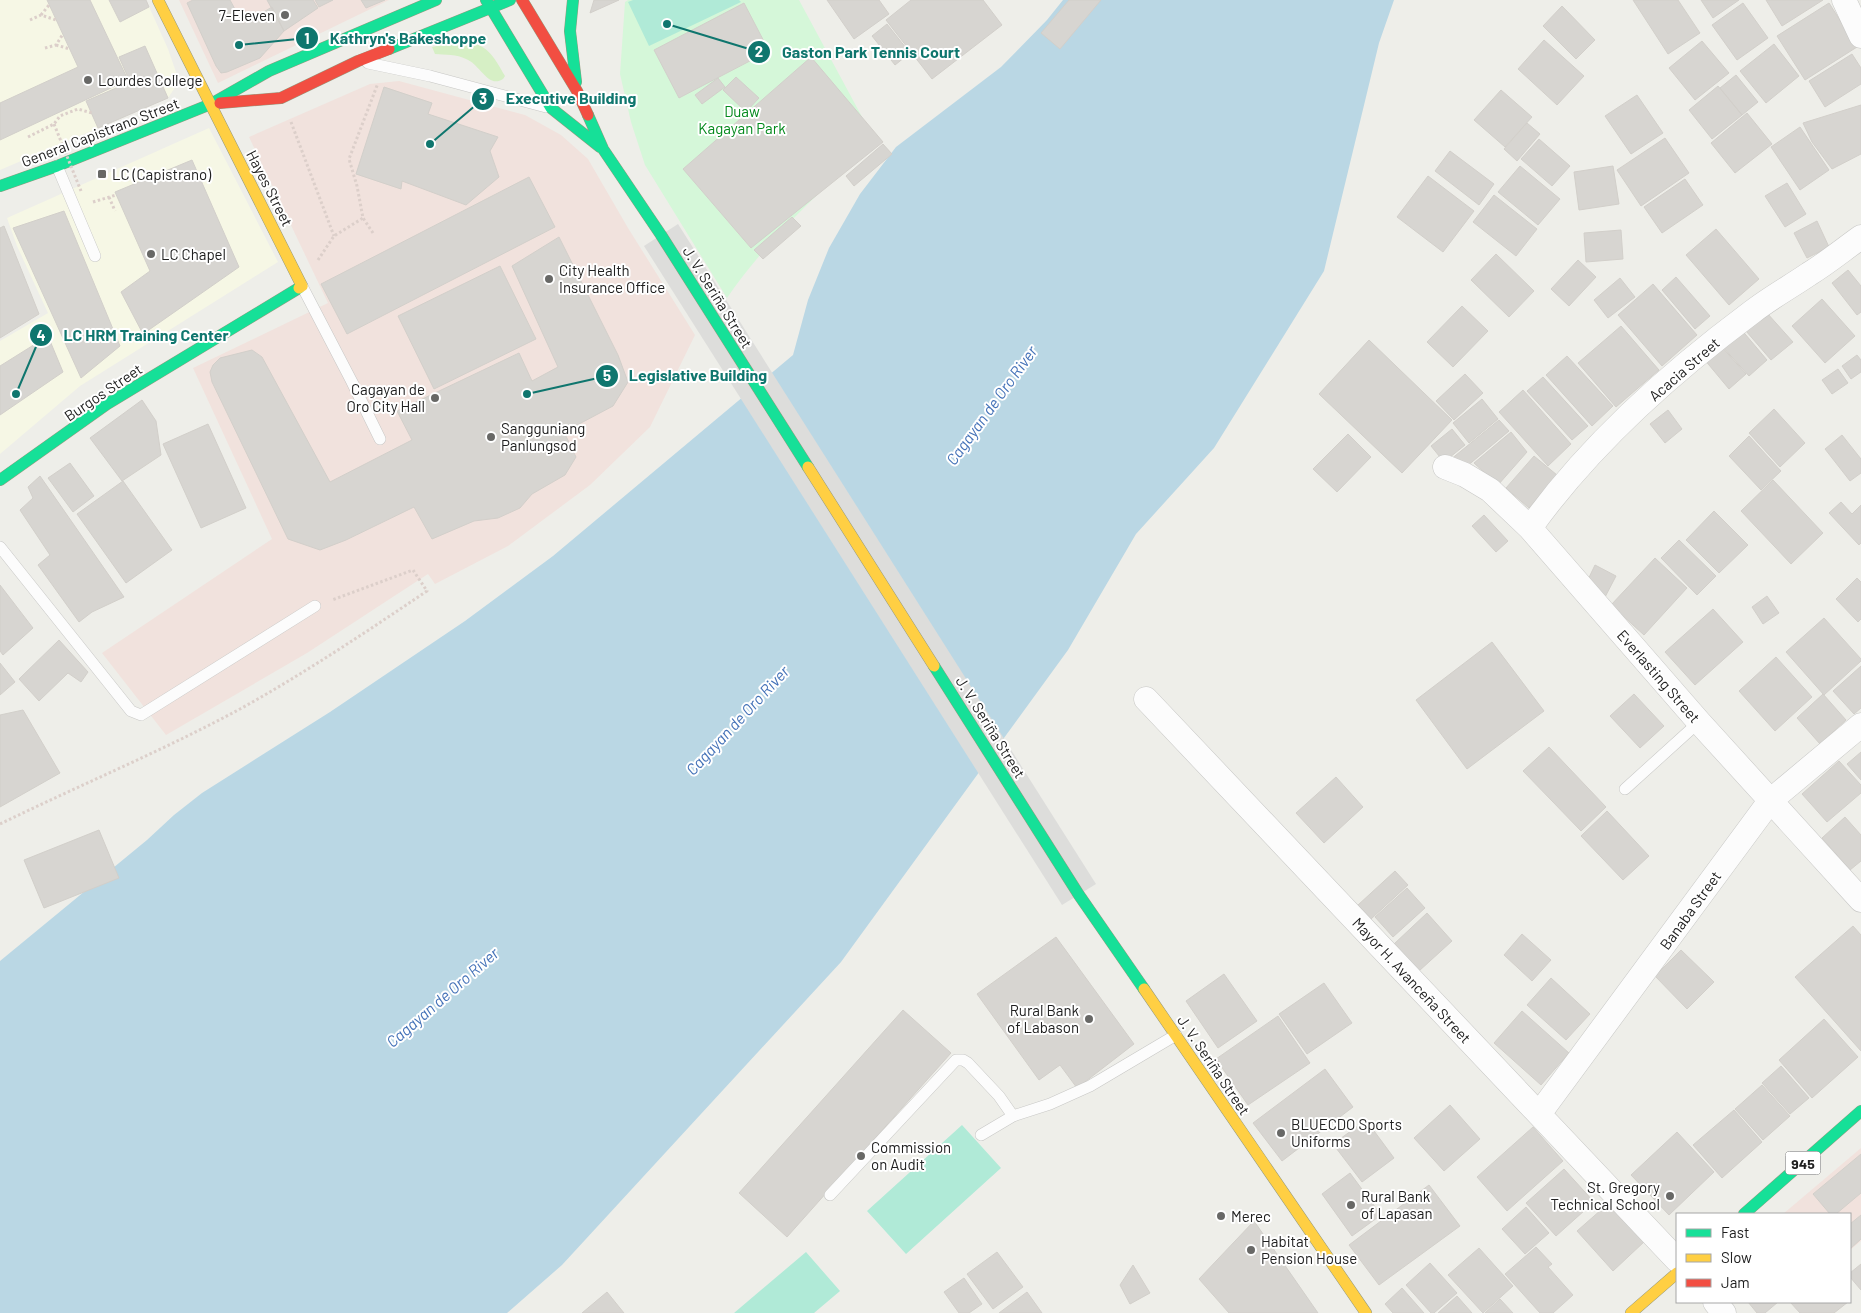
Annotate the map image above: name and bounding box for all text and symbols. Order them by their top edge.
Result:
place label: 7-Eleven [219,6,275,24]
marker: 7-Eleven [279,9,291,21]
callout: Kathryn's Bakeshoppe [295,23,496,54]
text: Kathryn's Bakeshoppe [330,28,486,47]
text: 1 [304,29,310,47]
callout: Gaston Park Tennis Court [747,37,970,68]
text: 2 [755,42,763,60]
text: Gaston Park Tennis Court [782,42,960,61]
place label: Lourdes College [98,71,203,89]
marker: Lourdes College [82,74,94,86]
callout: Executive Building [471,83,646,114]
text: Executive Building [506,88,636,107]
text: 3 [479,89,487,107]
street label: General Capistrano Street [19,94,181,170]
park label: Duaw Kagayan Park [698,102,786,137]
street label: Hayes Street [243,147,297,229]
place label: LC (Capistrano) [112,165,211,183]
marker: LC (Capistrano) [96,168,108,180]
street label: J. V. Seriña Street [680,243,756,351]
place label: LC Chapel [161,245,226,263]
marker: LC Chapel [145,248,157,260]
place label: City Health Insurance Office [559,261,665,296]
marker: City Health Insurance Office [543,273,555,285]
callout: LC HRM Training Center [28,320,238,351]
text: LC HRM Training Center [63,325,229,344]
text: 4 [36,326,46,344]
street label: Acacia Street [1645,333,1723,405]
water label: Cagayan de Oro River [941,341,1041,468]
street label: Burgos Street [61,359,145,425]
callout: Legislative Building [594,360,778,391]
text: Legislative Building [629,365,767,384]
text: 5 [603,366,611,384]
place label: Cagayan de Oro City Hall [346,380,425,415]
marker: Cagayan de Oro City Hall [429,392,441,404]
place label: Sangguniang Panlungsod [501,419,585,454]
marker: Sangguniang Panlungsod [485,431,497,443]
street label: Everlasting Street [1614,626,1704,726]
water label: Cagayan de Oro River [682,660,793,779]
street label: J. V. Seriña Street [953,673,1029,781]
street label: Banaba Street [1656,867,1724,953]
street label: Mayor H. Avanceña Street [1349,913,1475,1047]
water label: Cagayan de Oro River [382,942,503,1051]
place label: Rural Bank of Labason [1007,1001,1079,1036]
street label: J. V. Seriña Street [1174,1012,1254,1118]
marker: Rural Bank of Labason [1083,1013,1095,1025]
place label: BLUECDO Sports Uniforms [1291,1115,1402,1150]
marker: BLUECDO Sports Uniforms [1275,1127,1287,1139]
place label: Commission on Audit [871,1138,951,1173]
marker: Commission on Audit [855,1150,867,1162]
road number: 945 [1786,1152,1820,1174]
place label: St. Gregory Technical School [1550,1178,1660,1213]
place label: Rural Bank of Lapasan [1361,1187,1433,1222]
marker: St. Gregory Technical School [1664,1190,1676,1202]
marker: Rural Bank of Lapasan [1345,1199,1357,1211]
place label: Merec [1231,1207,1271,1225]
marker: Merec [1215,1210,1227,1222]
legend [1676,1213,1851,1303]
text: Fast [1721,1223,1749,1241]
place label: Habitat Pension House [1261,1232,1357,1267]
marker: Habitat Pension House [1245,1244,1257,1256]
text: Slow [1721,1248,1752,1266]
text: Jam [1721,1273,1750,1291]

